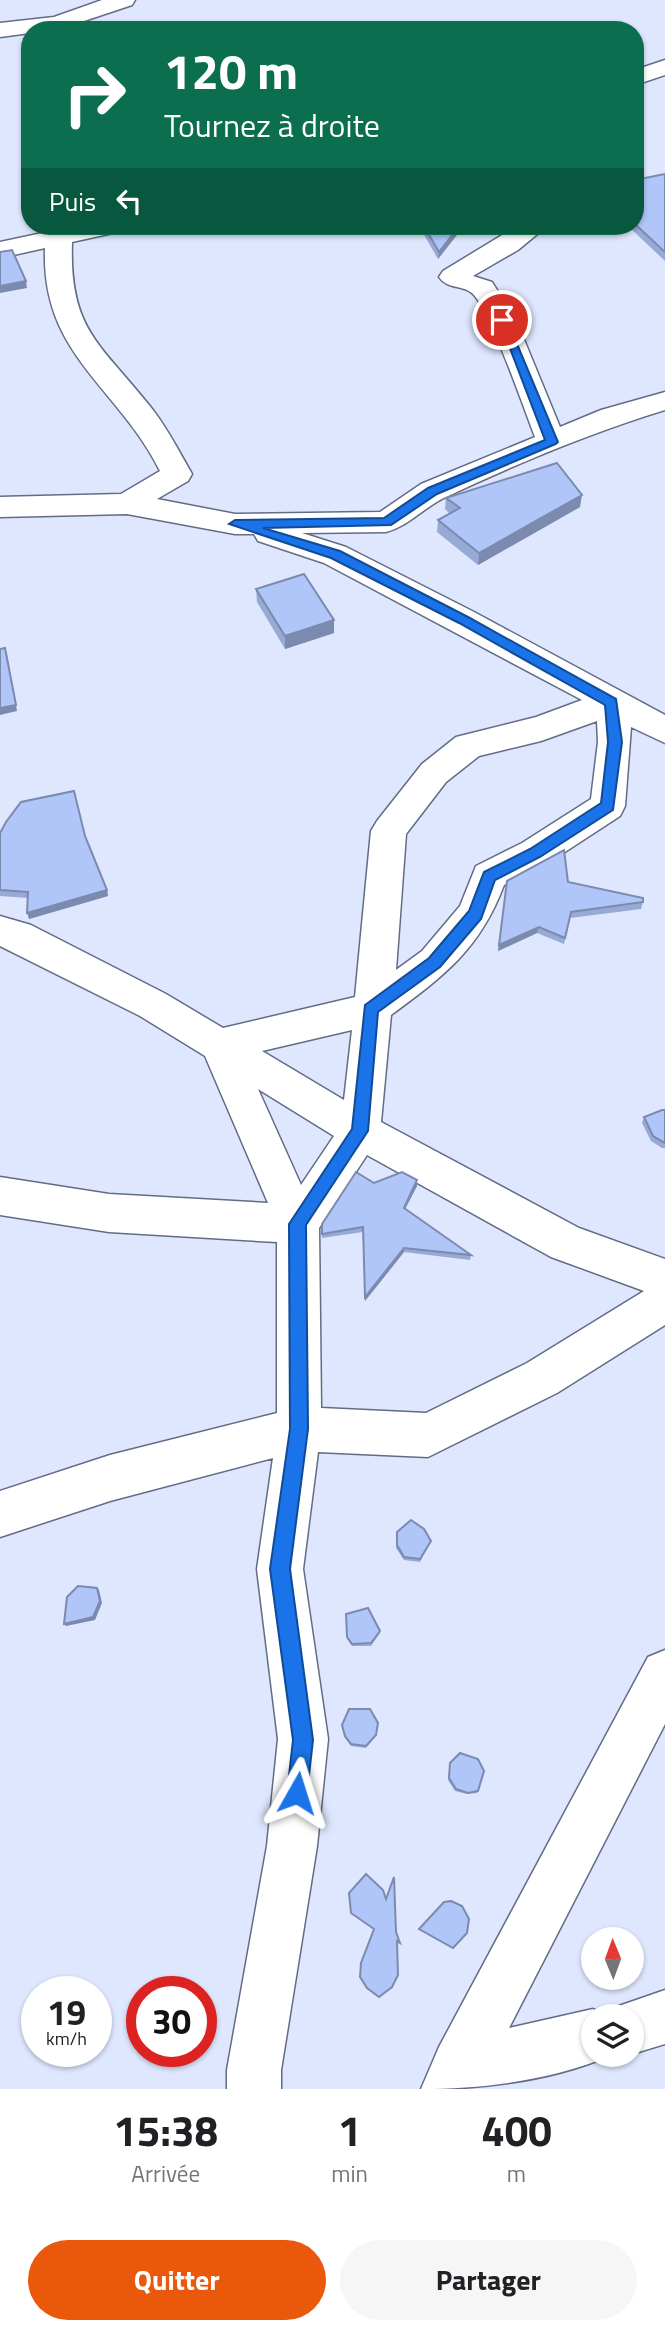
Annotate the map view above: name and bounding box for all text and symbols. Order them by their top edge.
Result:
text: 120 m [164,33,298,108]
icon: right [49,49,140,140]
text: Tournez à droite [164,101,380,149]
text: Puis [49,182,96,221]
icon: left [110,182,148,220]
pin [472,290,532,350]
icon: arrive [483,301,521,339]
position arrow [260,1756,334,1830]
north arrow [581,1927,644,1990]
map controls [581,1927,644,2067]
speed limit sign: 30 [126,1976,217,2067]
text: 19 [47,1985,86,2039]
button: layers [581,2004,644,2067]
text: km/h [46,2025,87,2052]
text: 15:38 [113,2098,218,2162]
text: 1 [338,2098,361,2162]
text: 400 [481,2098,552,2162]
text: Arrivée [131,2156,200,2191]
text: min [331,2156,368,2191]
text: m [507,2156,526,2191]
button: Quitter [28,2240,326,2320]
button: Partager [340,2240,637,2320]

